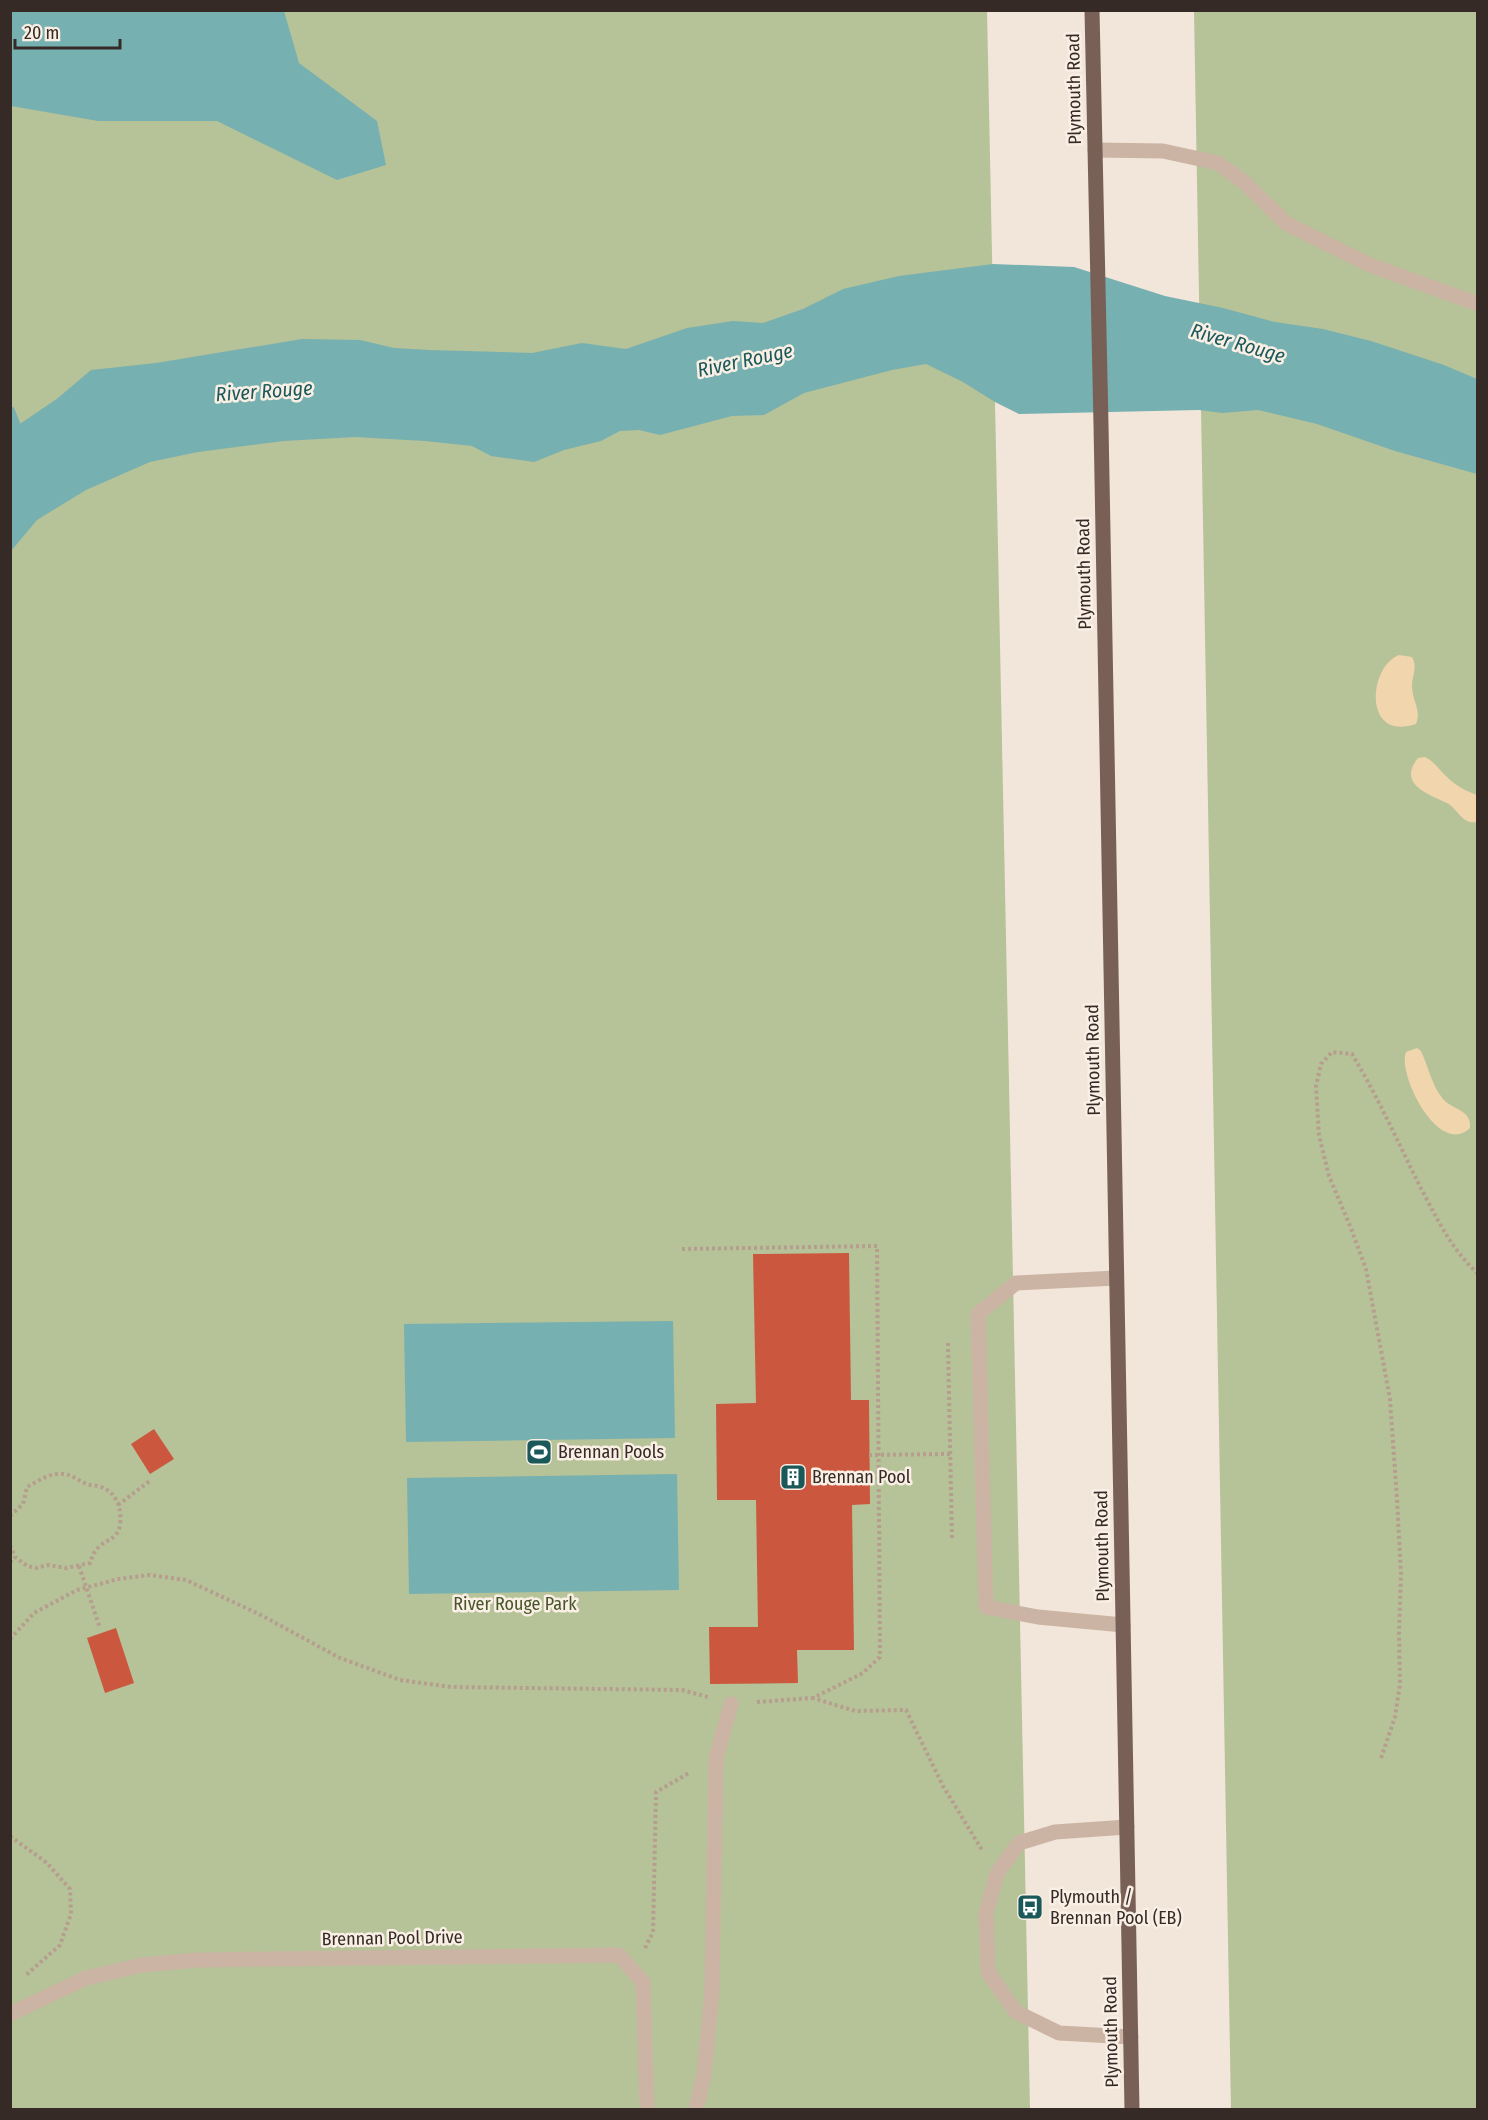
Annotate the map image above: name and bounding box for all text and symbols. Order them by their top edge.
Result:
scale bar [15,12,120,50]
text: 20 m [24,22,59,44]
street label: Plymouth Road [1062,33,1086,145]
water label: River Rouge [1188,318,1288,368]
water label: River Rouge [695,338,795,382]
water label: River Rouge [215,376,314,406]
street label: Plymouth Road [1072,518,1096,630]
street label: Plymouth Road [1081,1004,1105,1116]
sports icon: Brennan Pools [524,1437,554,1467]
place label: Brennan Pools [558,1441,665,1463]
building icon: Brennan Pool [778,1462,808,1492]
place label: Brennan Pool [812,1466,911,1488]
street label: Plymouth Road [1090,1490,1114,1602]
park label: River Rouge Park [453,1593,577,1615]
place label: Plymouth / Brennan Pool (EB) [1050,1886,1182,1929]
bus stop icon: Plymouth / Brennan Pool (EB) [1015,1892,1045,1922]
street label: Brennan Pool Drive [321,1926,463,1950]
street label: Plymouth Road [1099,1976,1123,2088]

